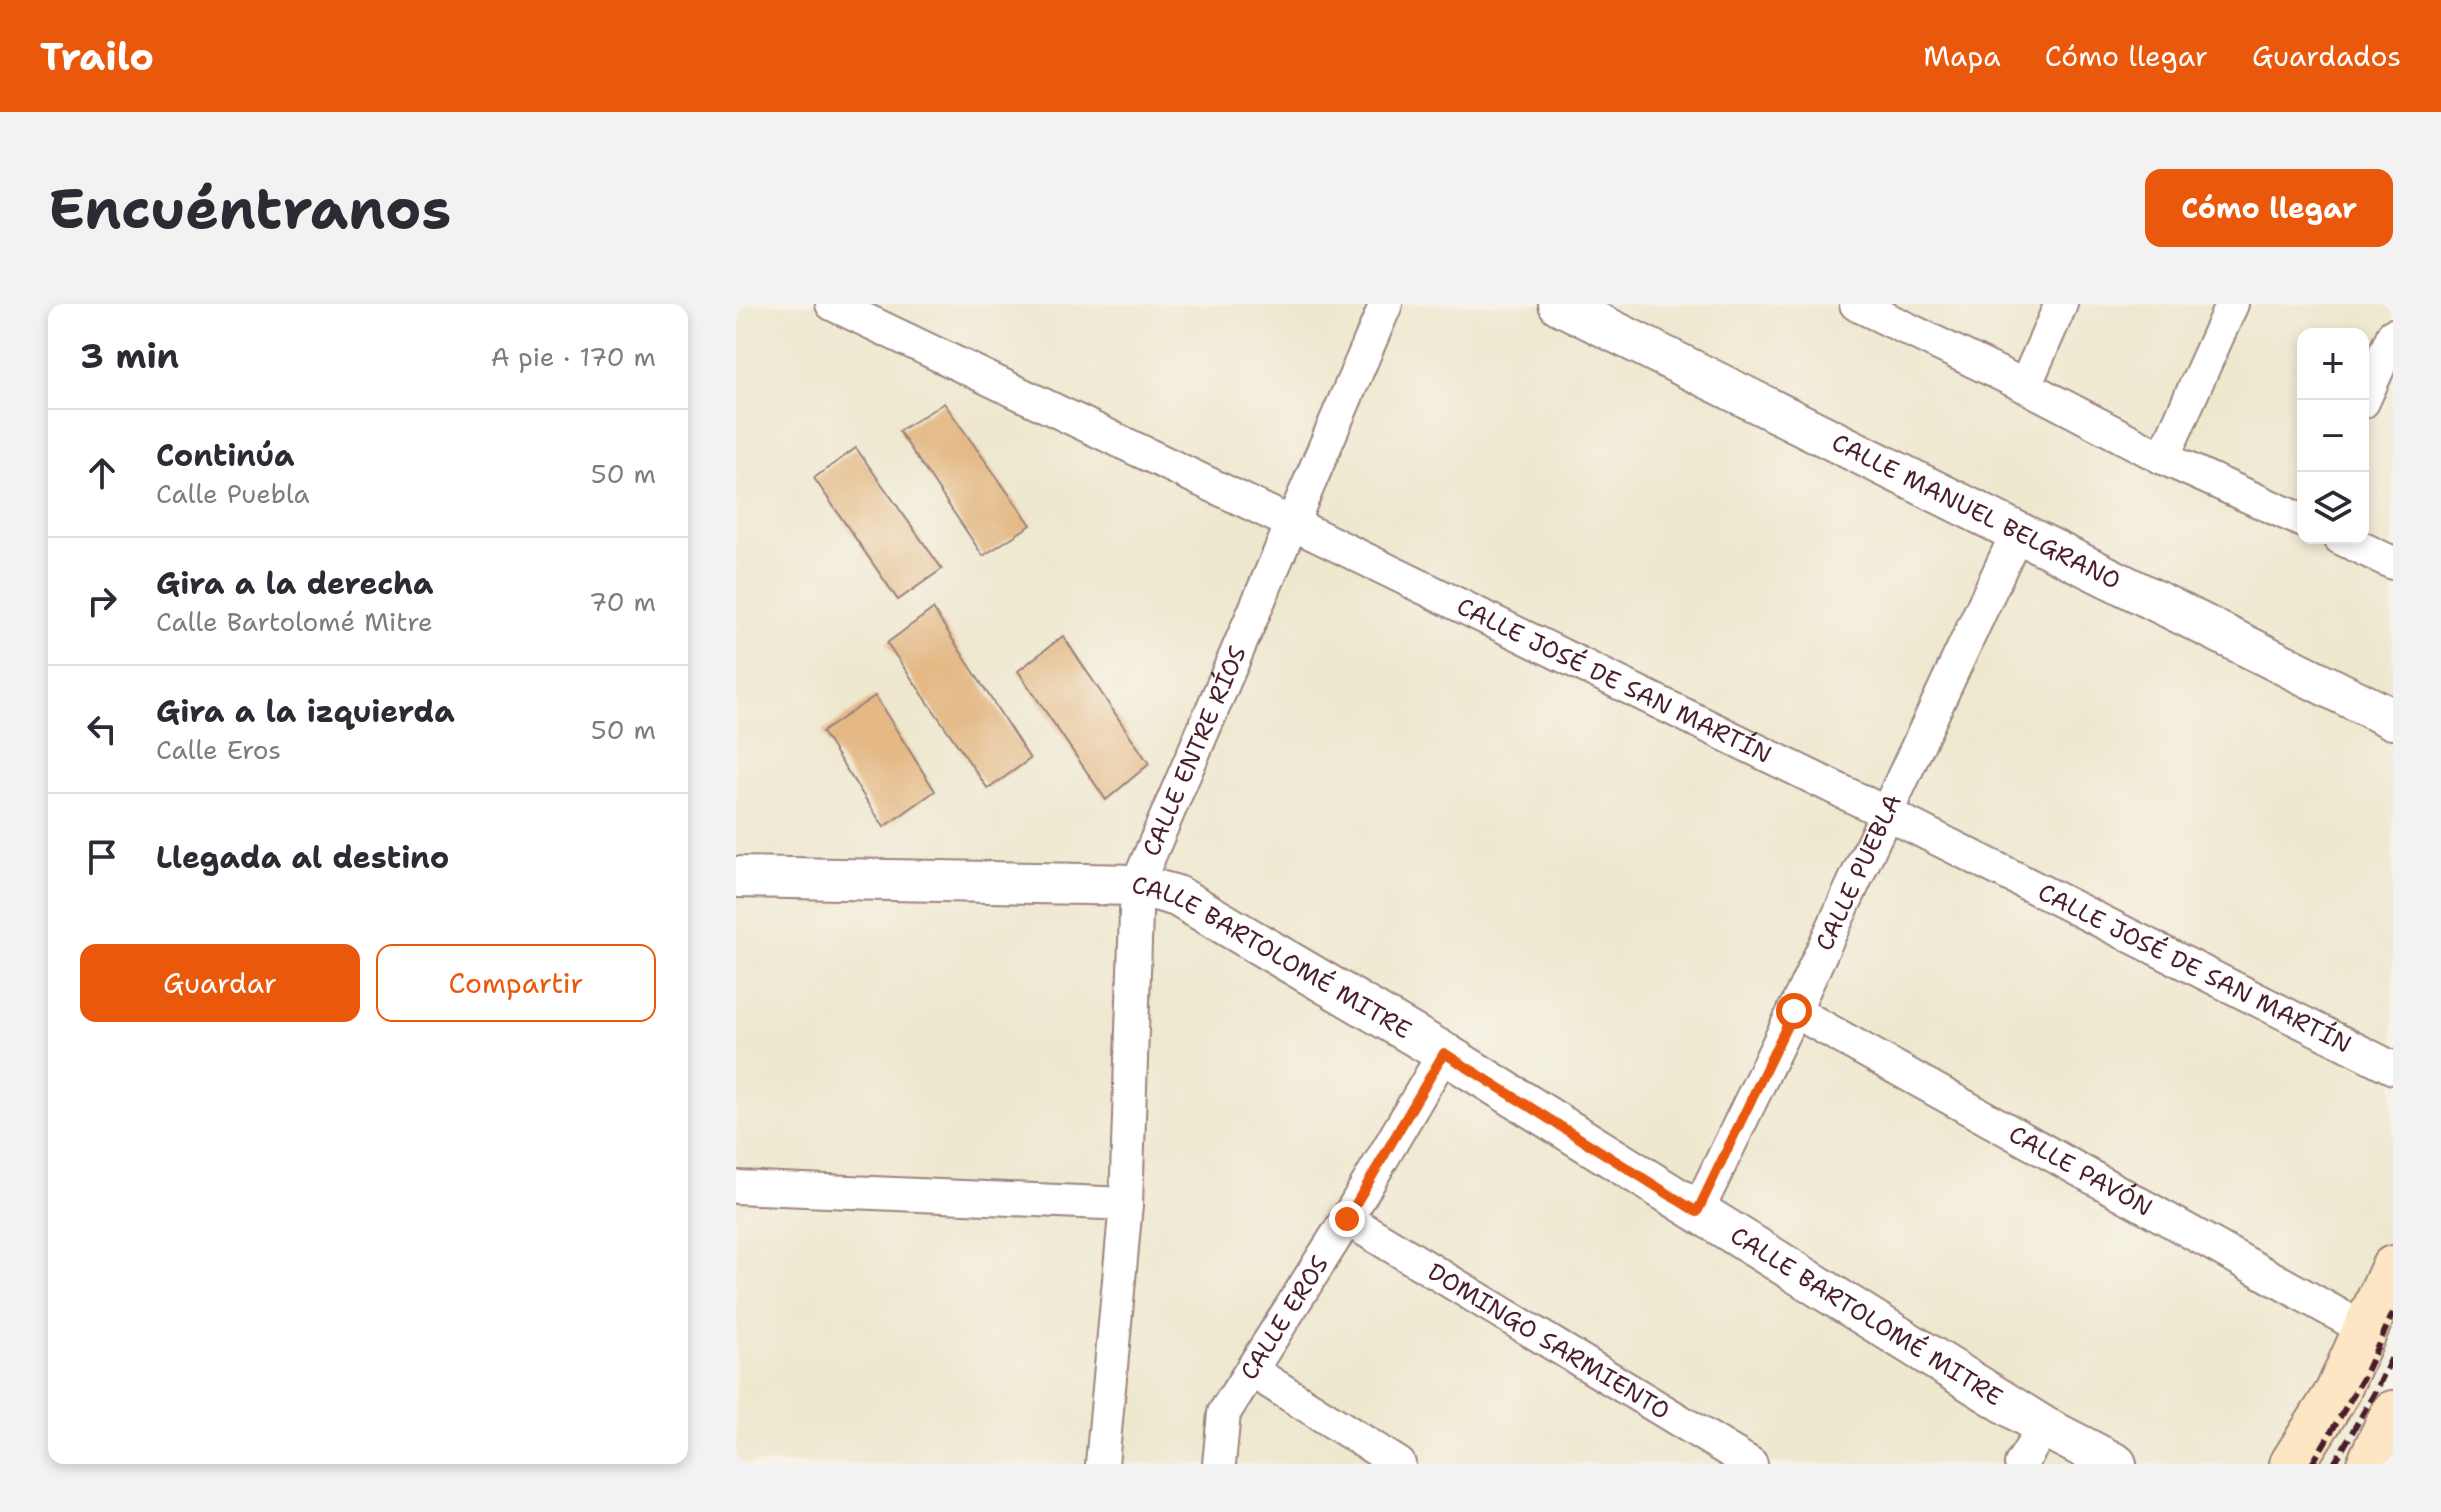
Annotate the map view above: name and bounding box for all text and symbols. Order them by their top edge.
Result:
text: Trailo [40,31,154,82]
text: Mapa [1923,37,2001,75]
text: Cómo llegar [2045,37,2208,75]
text: Guardados [2252,37,2401,75]
button: Cómo llegar [2145,169,2393,247]
text: Encuéntranos [48,171,451,246]
map controls [2297,328,2369,544]
button: + [2297,328,2369,400]
text: 3 min [80,333,179,379]
text: A pie · 170 m [491,339,656,374]
button: − [2297,400,2369,472]
street label: CALLE MANUEL BELGRANO [1826,426,2126,597]
text: Continúa [156,435,295,476]
icon: ahead [80,451,124,495]
text: 50 m [591,456,656,491]
button: layers [2297,472,2369,544]
text: Calle Puebla [156,476,310,511]
text: Gira a la derecha [156,563,434,604]
icon: right [80,579,124,623]
text: 70 m [589,584,656,619]
street label: CALLE JOSÉ DE SAN MARTÍN [1451,590,1777,771]
text: Calle Bartolomé Mitre [156,604,433,639]
street label: CALLE ENTRE RÍOS [1135,641,1254,861]
text: Gira a la izquierda [156,691,455,732]
icon: left [80,707,124,751]
text: 50 m [591,712,656,747]
text: Calle Eros [156,732,281,767]
street label: CALLE PUEBLA [1808,789,1909,956]
icon: arrive [80,835,124,879]
text: Llegada al destino [156,837,449,878]
street label: CALLE BARTOLOMÉ MITRE [1128,868,1417,1046]
street label: CALLE JOSÉ DE SAN MARTÍN [2033,876,2357,1060]
button: Guardar [80,944,360,1022]
button: Compartir [376,944,656,1022]
route start [1776,993,1812,1029]
street label: CALLE PAVÓN [2003,1118,2158,1224]
route end [1329,1201,1365,1237]
street label: CALLE BARTOLOMÉ MITRE [1724,1219,2009,1413]
street label: CALLE EROS [1233,1250,1336,1386]
street label: DOMINGO SARMIENTO [1422,1256,1676,1427]

